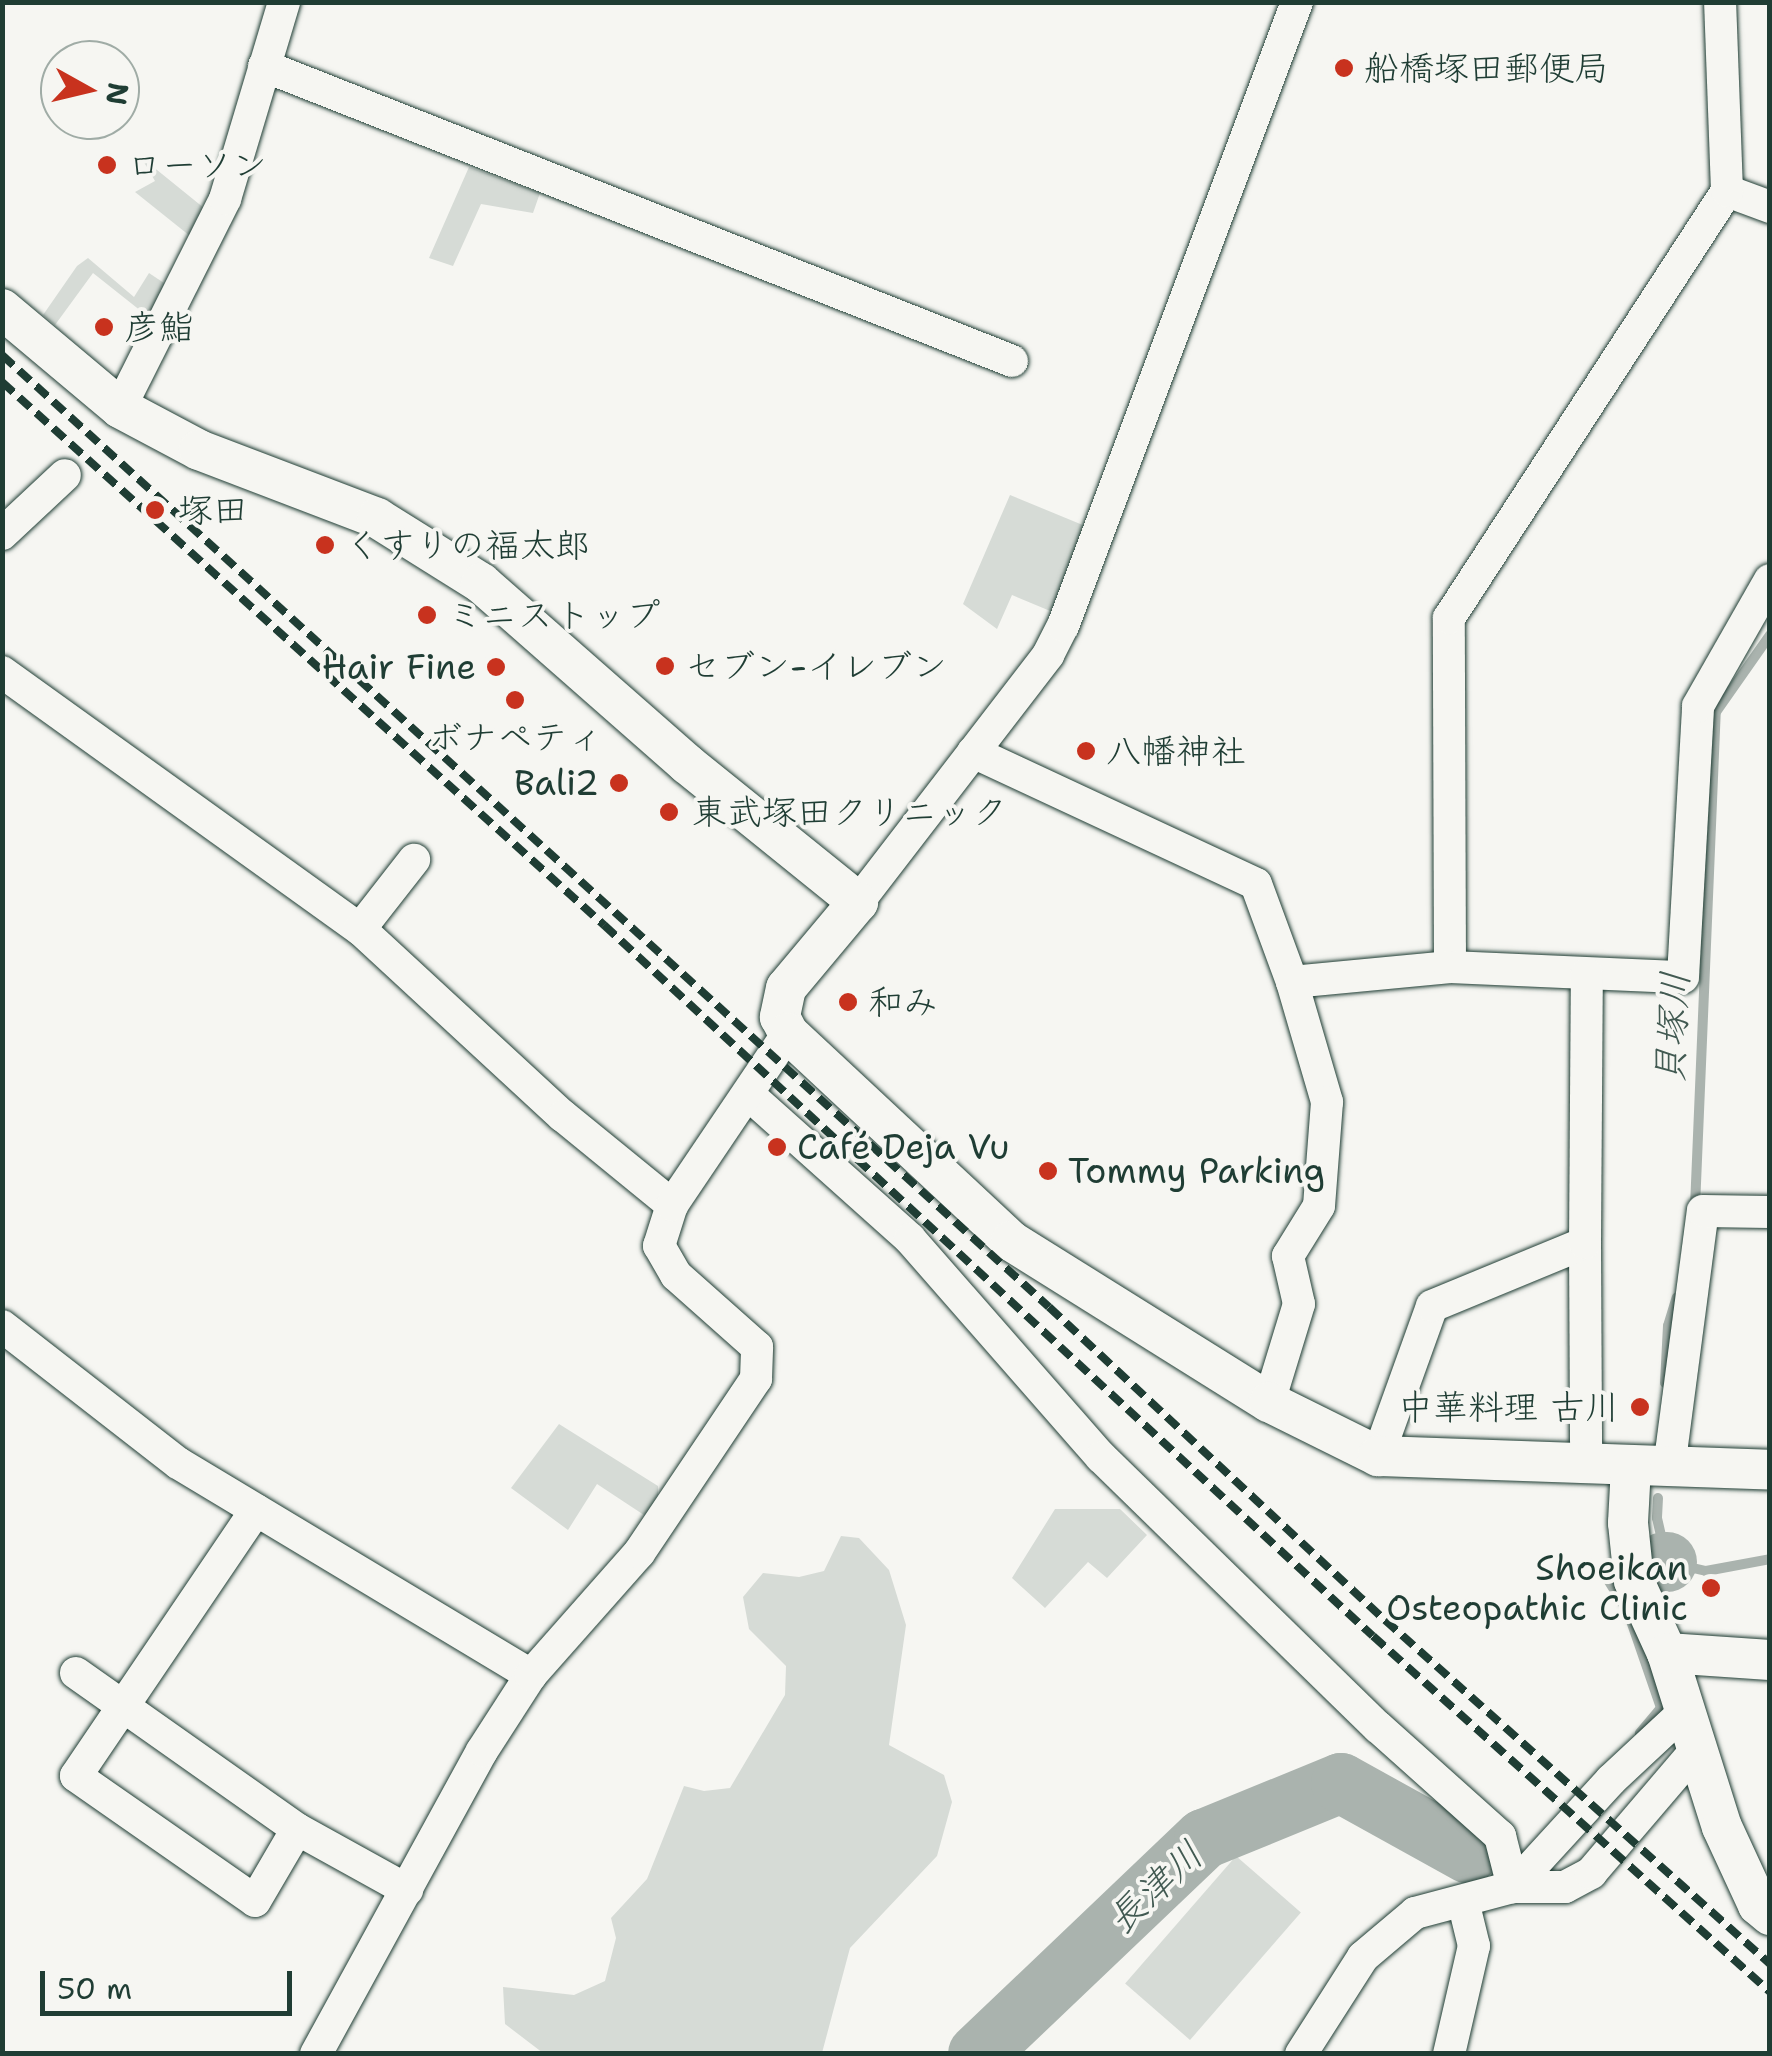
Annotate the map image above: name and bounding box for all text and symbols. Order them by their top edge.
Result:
north arrow [40,40,140,140]
place label: 船橋塚田郵便局 [1364,47,1609,89]
marker: 船橋塚田郵便局 [1333,57,1355,79]
text: N [97,80,138,108]
place label: ローソン [127,144,267,186]
marker: ローソン [96,154,118,176]
place label: 彦鮨 [124,306,194,348]
marker: 彦鮨 [93,316,115,338]
place label: 塚田 [178,489,248,531]
marker: 塚田 [142,497,168,523]
place label: くすりの福太郎 [345,524,590,566]
marker: くすりの福太郎 [314,534,336,556]
place label: ミニストップ [447,594,657,636]
marker: ミニストップ [416,604,438,626]
place label: セブン-イレブン [685,645,947,687]
place label: Hair Fine [322,646,476,688]
marker: セブン-イレブン [654,655,676,677]
marker: Hair Fine [485,656,507,678]
marker: ボナペティ [504,689,526,711]
place label: ボナペティ [428,716,602,758]
place label: 八幡神社 [1106,730,1246,772]
marker: 八幡神社 [1075,740,1097,762]
place label: Bali2 [514,762,599,804]
marker: Bali2 [608,772,630,794]
place label: 東武塚田クリニック [692,791,1007,833]
marker: 東武塚田クリニック [656,799,682,825]
water label: 貝塚川 [1646,970,1698,1086]
place label: 和み [868,981,938,1023]
marker: 和み [837,991,859,1013]
place label: Café Deja Vu [797,1126,1009,1168]
marker: Café Deja Vu [766,1136,788,1158]
place label: Tommy Parking [1068,1150,1325,1192]
marker: Tommy Parking [1037,1160,1059,1182]
place label: 中華料理 古川 [1398,1386,1620,1428]
marker: 中華料理 古川 [1629,1396,1651,1418]
place label: Shoeikan Osteopathic Clinic [1386,1547,1688,1629]
marker: Shoeikan Osteopathic Clinic [1698,1575,1724,1601]
water label: 長津川 [1098,1831,1212,1943]
scale bar [45,1951,298,2013]
text: 50 m [57,1968,132,2009]

